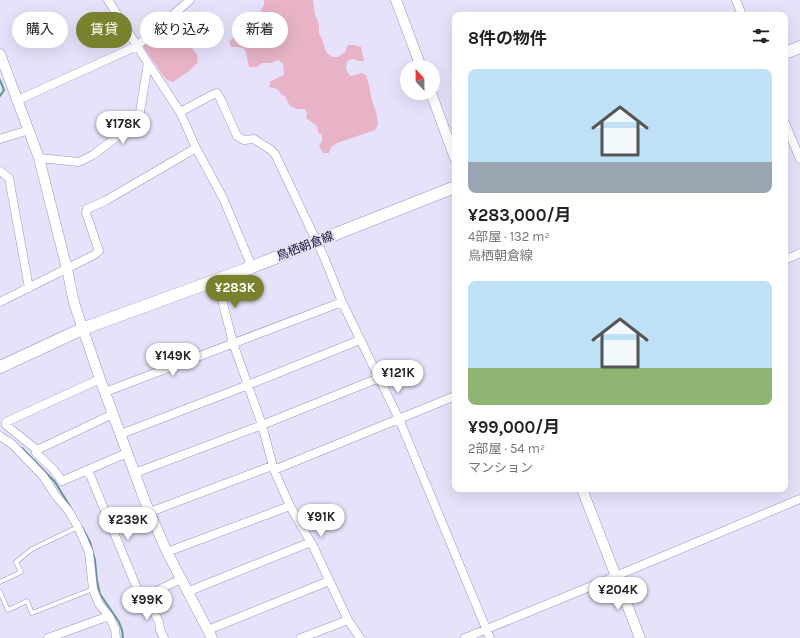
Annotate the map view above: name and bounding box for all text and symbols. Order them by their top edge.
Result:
chip: 購入 [12,12,68,48]
chip: 賃貸 [76,12,132,48]
chip: 絞り込み [140,12,224,48]
chip: 新着 [232,12,288,48]
icon: filters [750,25,772,47]
text: 8件の物件 [468,28,547,48]
north arrow [400,60,440,100]
map controls [400,60,440,100]
icon: home [584,95,656,167]
pin: ¥178K [95,111,151,145]
text: ¥178K [105,116,141,131]
text: ¥283,000/月 [468,205,571,225]
street label: 鳥栖朝倉線 [274,229,336,263]
text: 4部屋 · 132 m² [468,229,550,244]
text: 鳥栖朝倉線 [468,248,533,263]
pin: ¥283K [207,275,263,309]
text: ¥283K [215,280,255,295]
icon: home [584,307,656,379]
pin: ¥149K [145,343,201,377]
text: ¥149K [155,348,191,363]
pin: ¥121K [370,360,426,394]
text: ¥121K [381,365,415,380]
text: ¥99,000/月 [468,417,560,437]
text: 2部屋 · 54 m² [468,441,545,456]
text: マンション [468,460,533,475]
pin: ¥91K [297,504,345,538]
pin: ¥239K [100,507,156,541]
text: ¥91K [307,509,335,524]
text: ¥239K [108,512,148,527]
pin: ¥204K [590,577,646,611]
text: ¥204K [598,582,638,597]
pin: ¥99K [123,587,171,621]
text: ¥99K [131,592,163,607]

